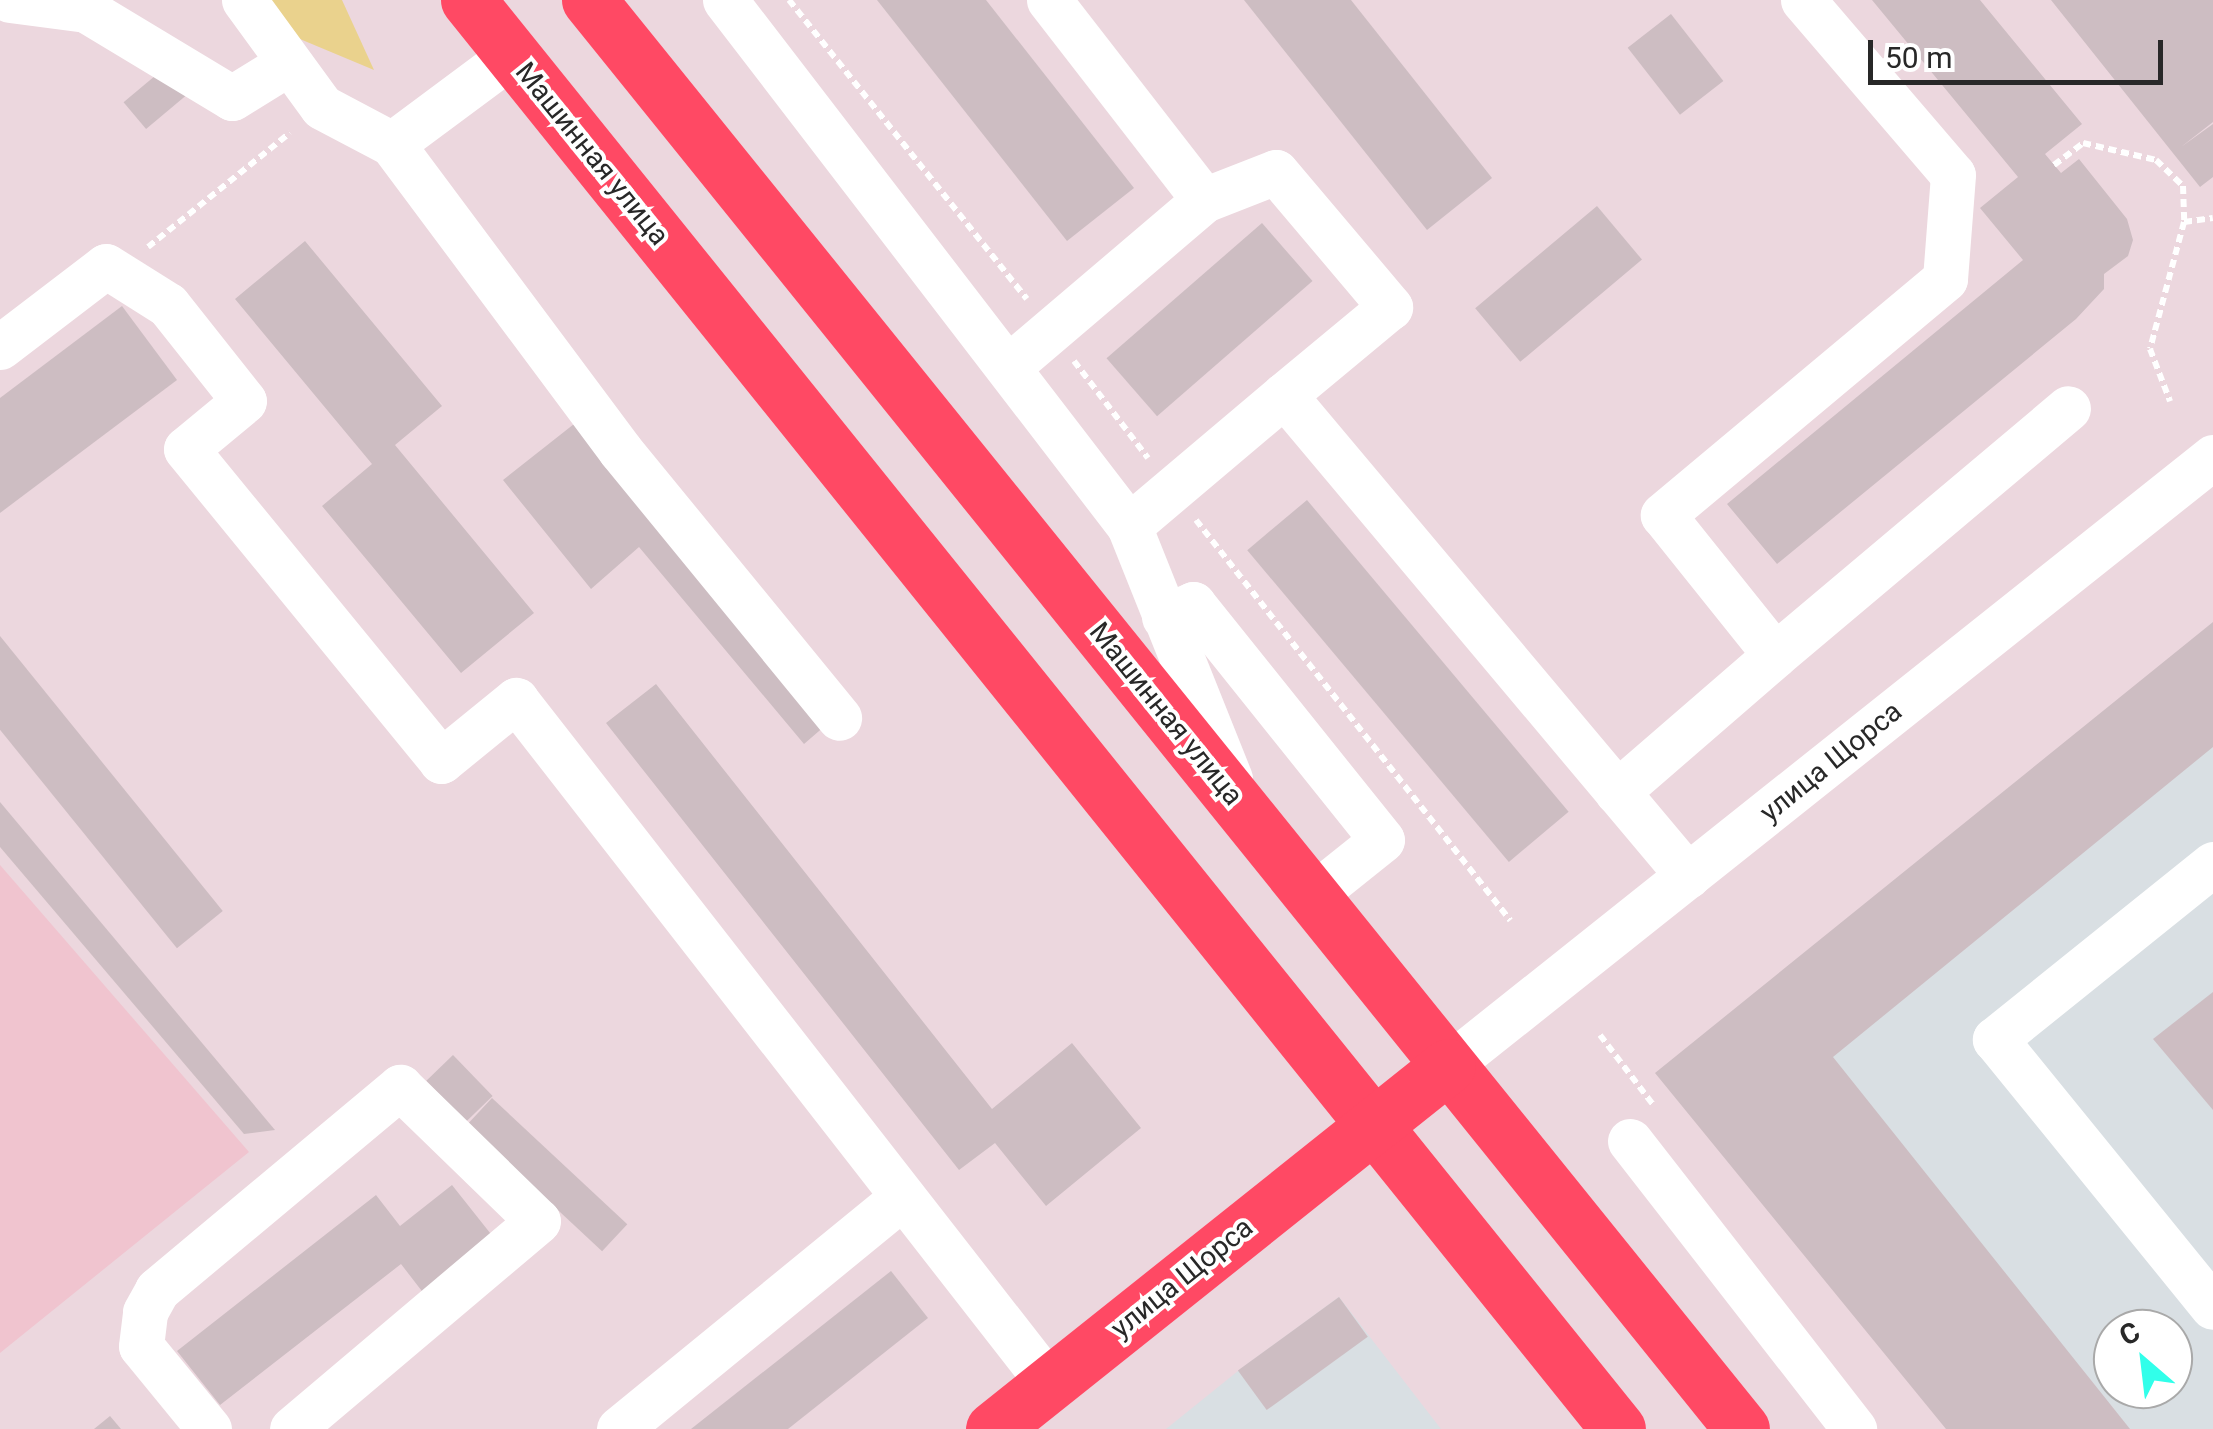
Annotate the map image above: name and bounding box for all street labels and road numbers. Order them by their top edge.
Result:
street label: Машинная улица [508,56,676,252]
street label: Машинная улица [1082,616,1250,812]
street label: улица Щорса [1753,695,1909,829]
street label: улица Щорса [1104,1211,1260,1345]

